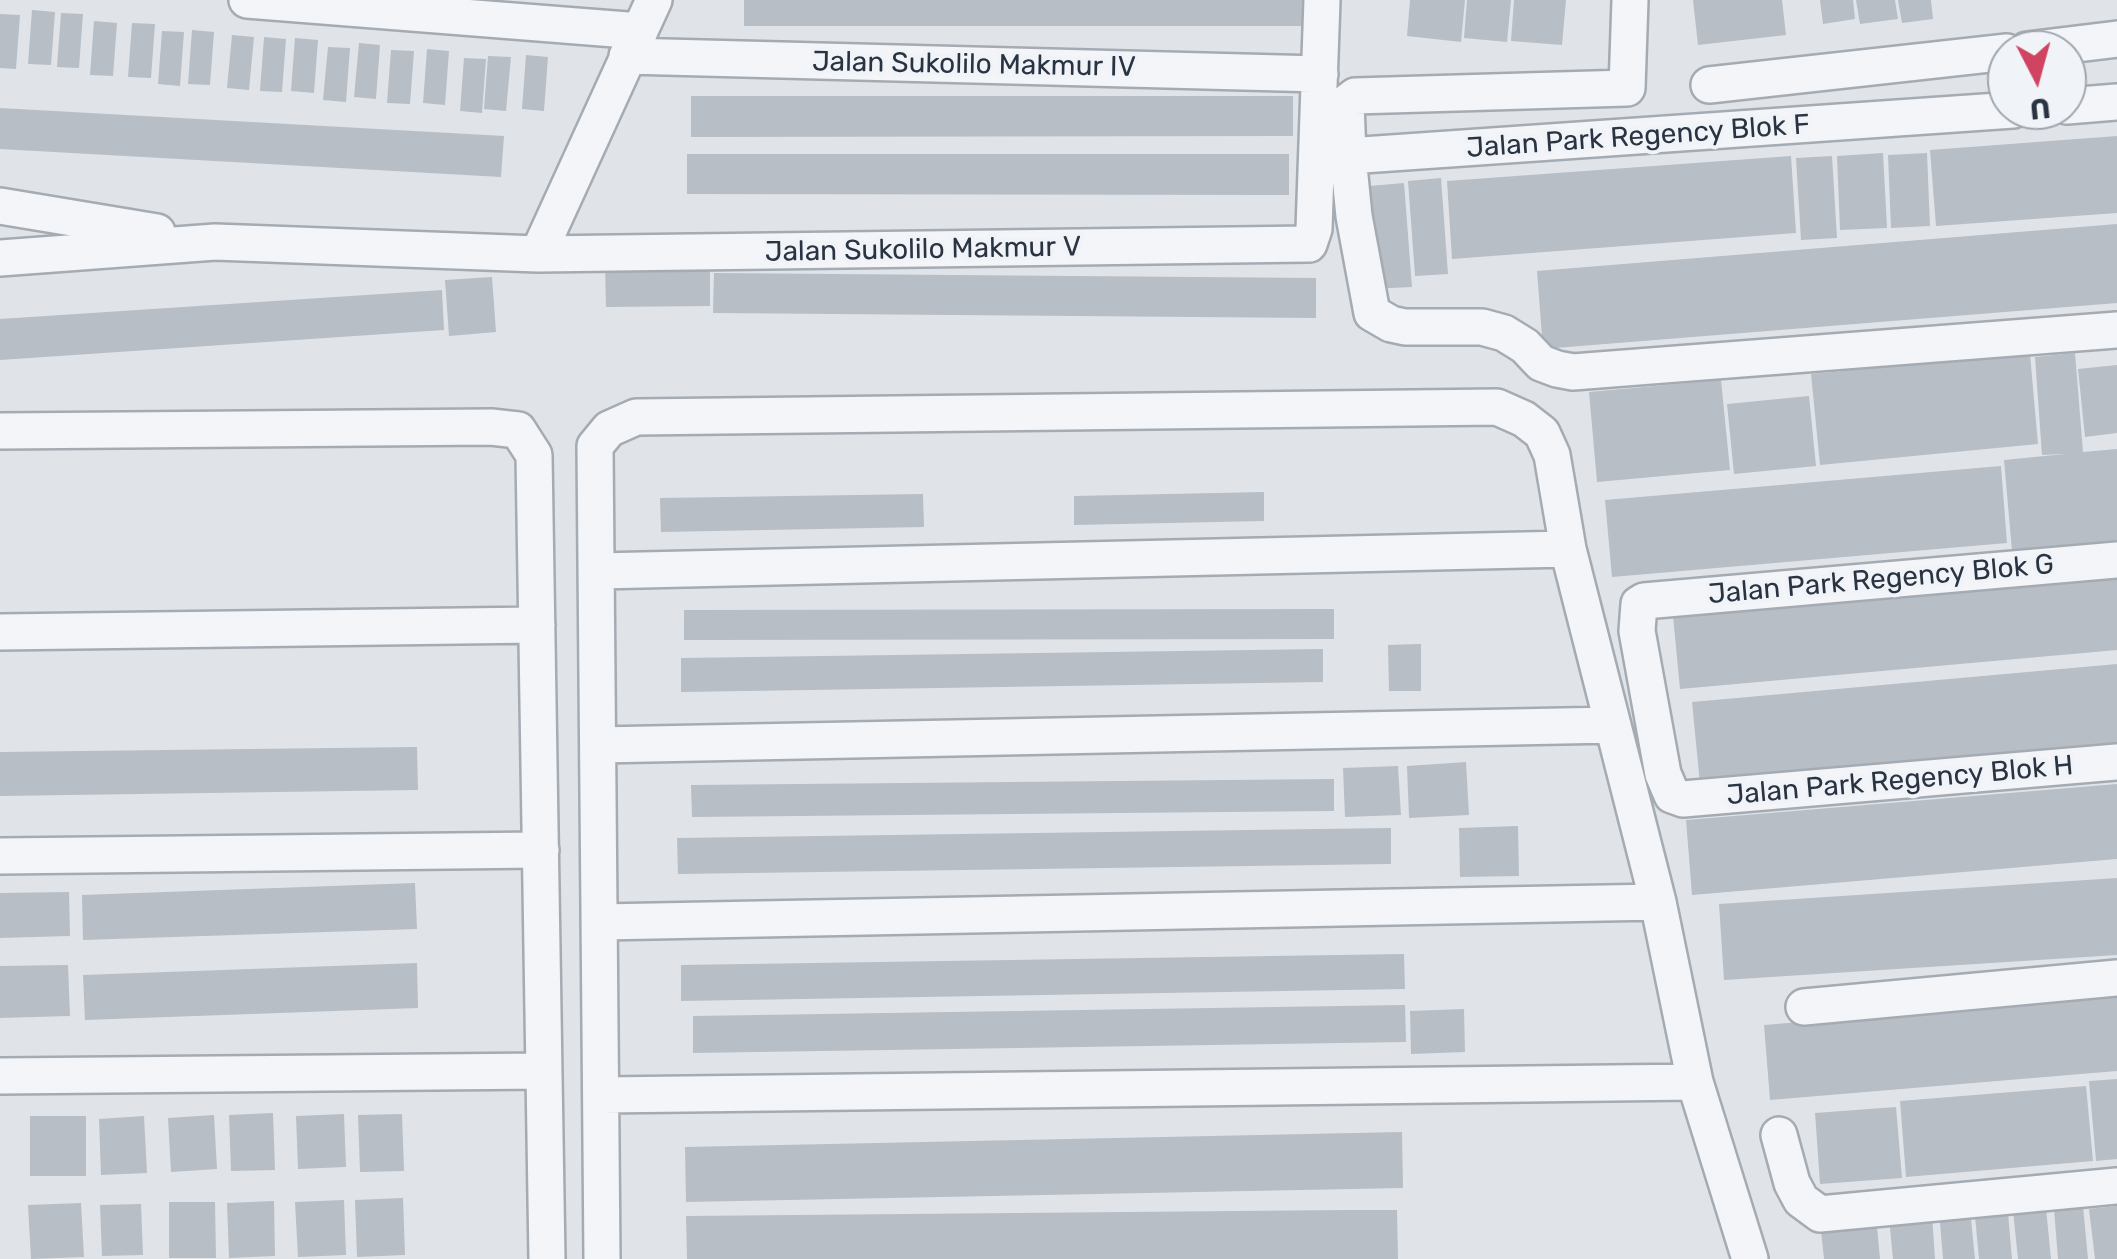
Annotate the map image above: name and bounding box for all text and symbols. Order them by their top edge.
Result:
north arrow [1987,30,2087,130]
street label: Jalan Sukolilo Makmur IV [812,45,1136,85]
text: U [2028,91,2052,126]
street label: Jalan Park Regency Blok F [1465,108,1811,166]
street label: Jalan Sukolilo Makmur V [765,230,1081,270]
street label: Jalan Park Regency Blok G [1707,548,2055,612]
street label: Jalan Park Regency Blok H [1725,749,2075,813]

